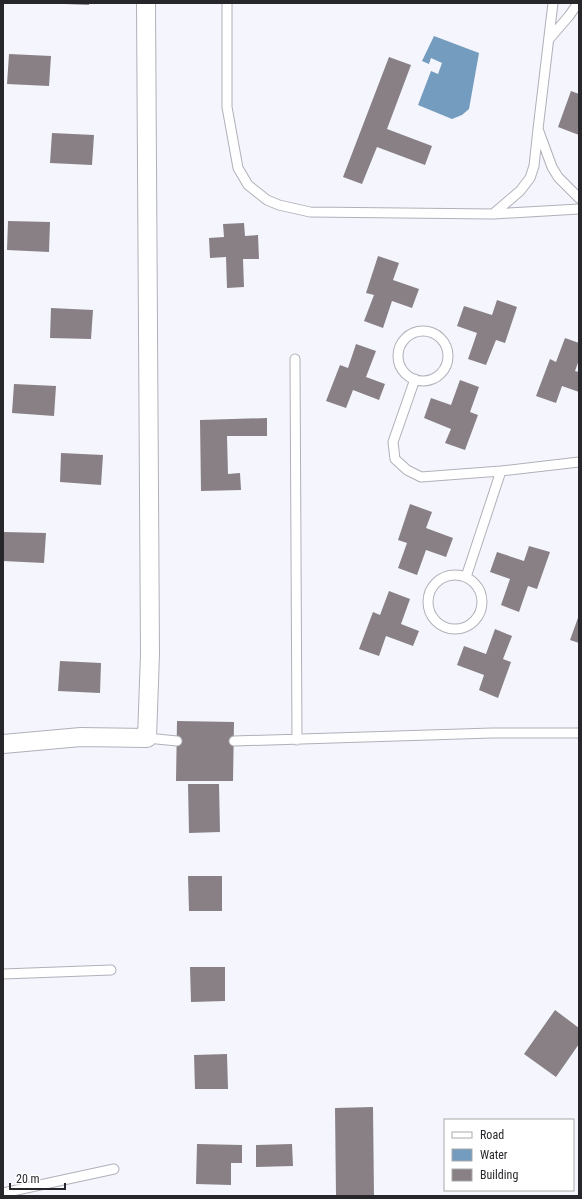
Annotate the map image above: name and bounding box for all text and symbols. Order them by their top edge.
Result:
legend [444,1119,574,1191]
text: Road [480,1128,504,1142]
text: Water [480,1148,508,1162]
scale bar [10,1165,65,1191]
text: Building [480,1168,518,1182]
text: 20 m [16,1172,40,1186]

